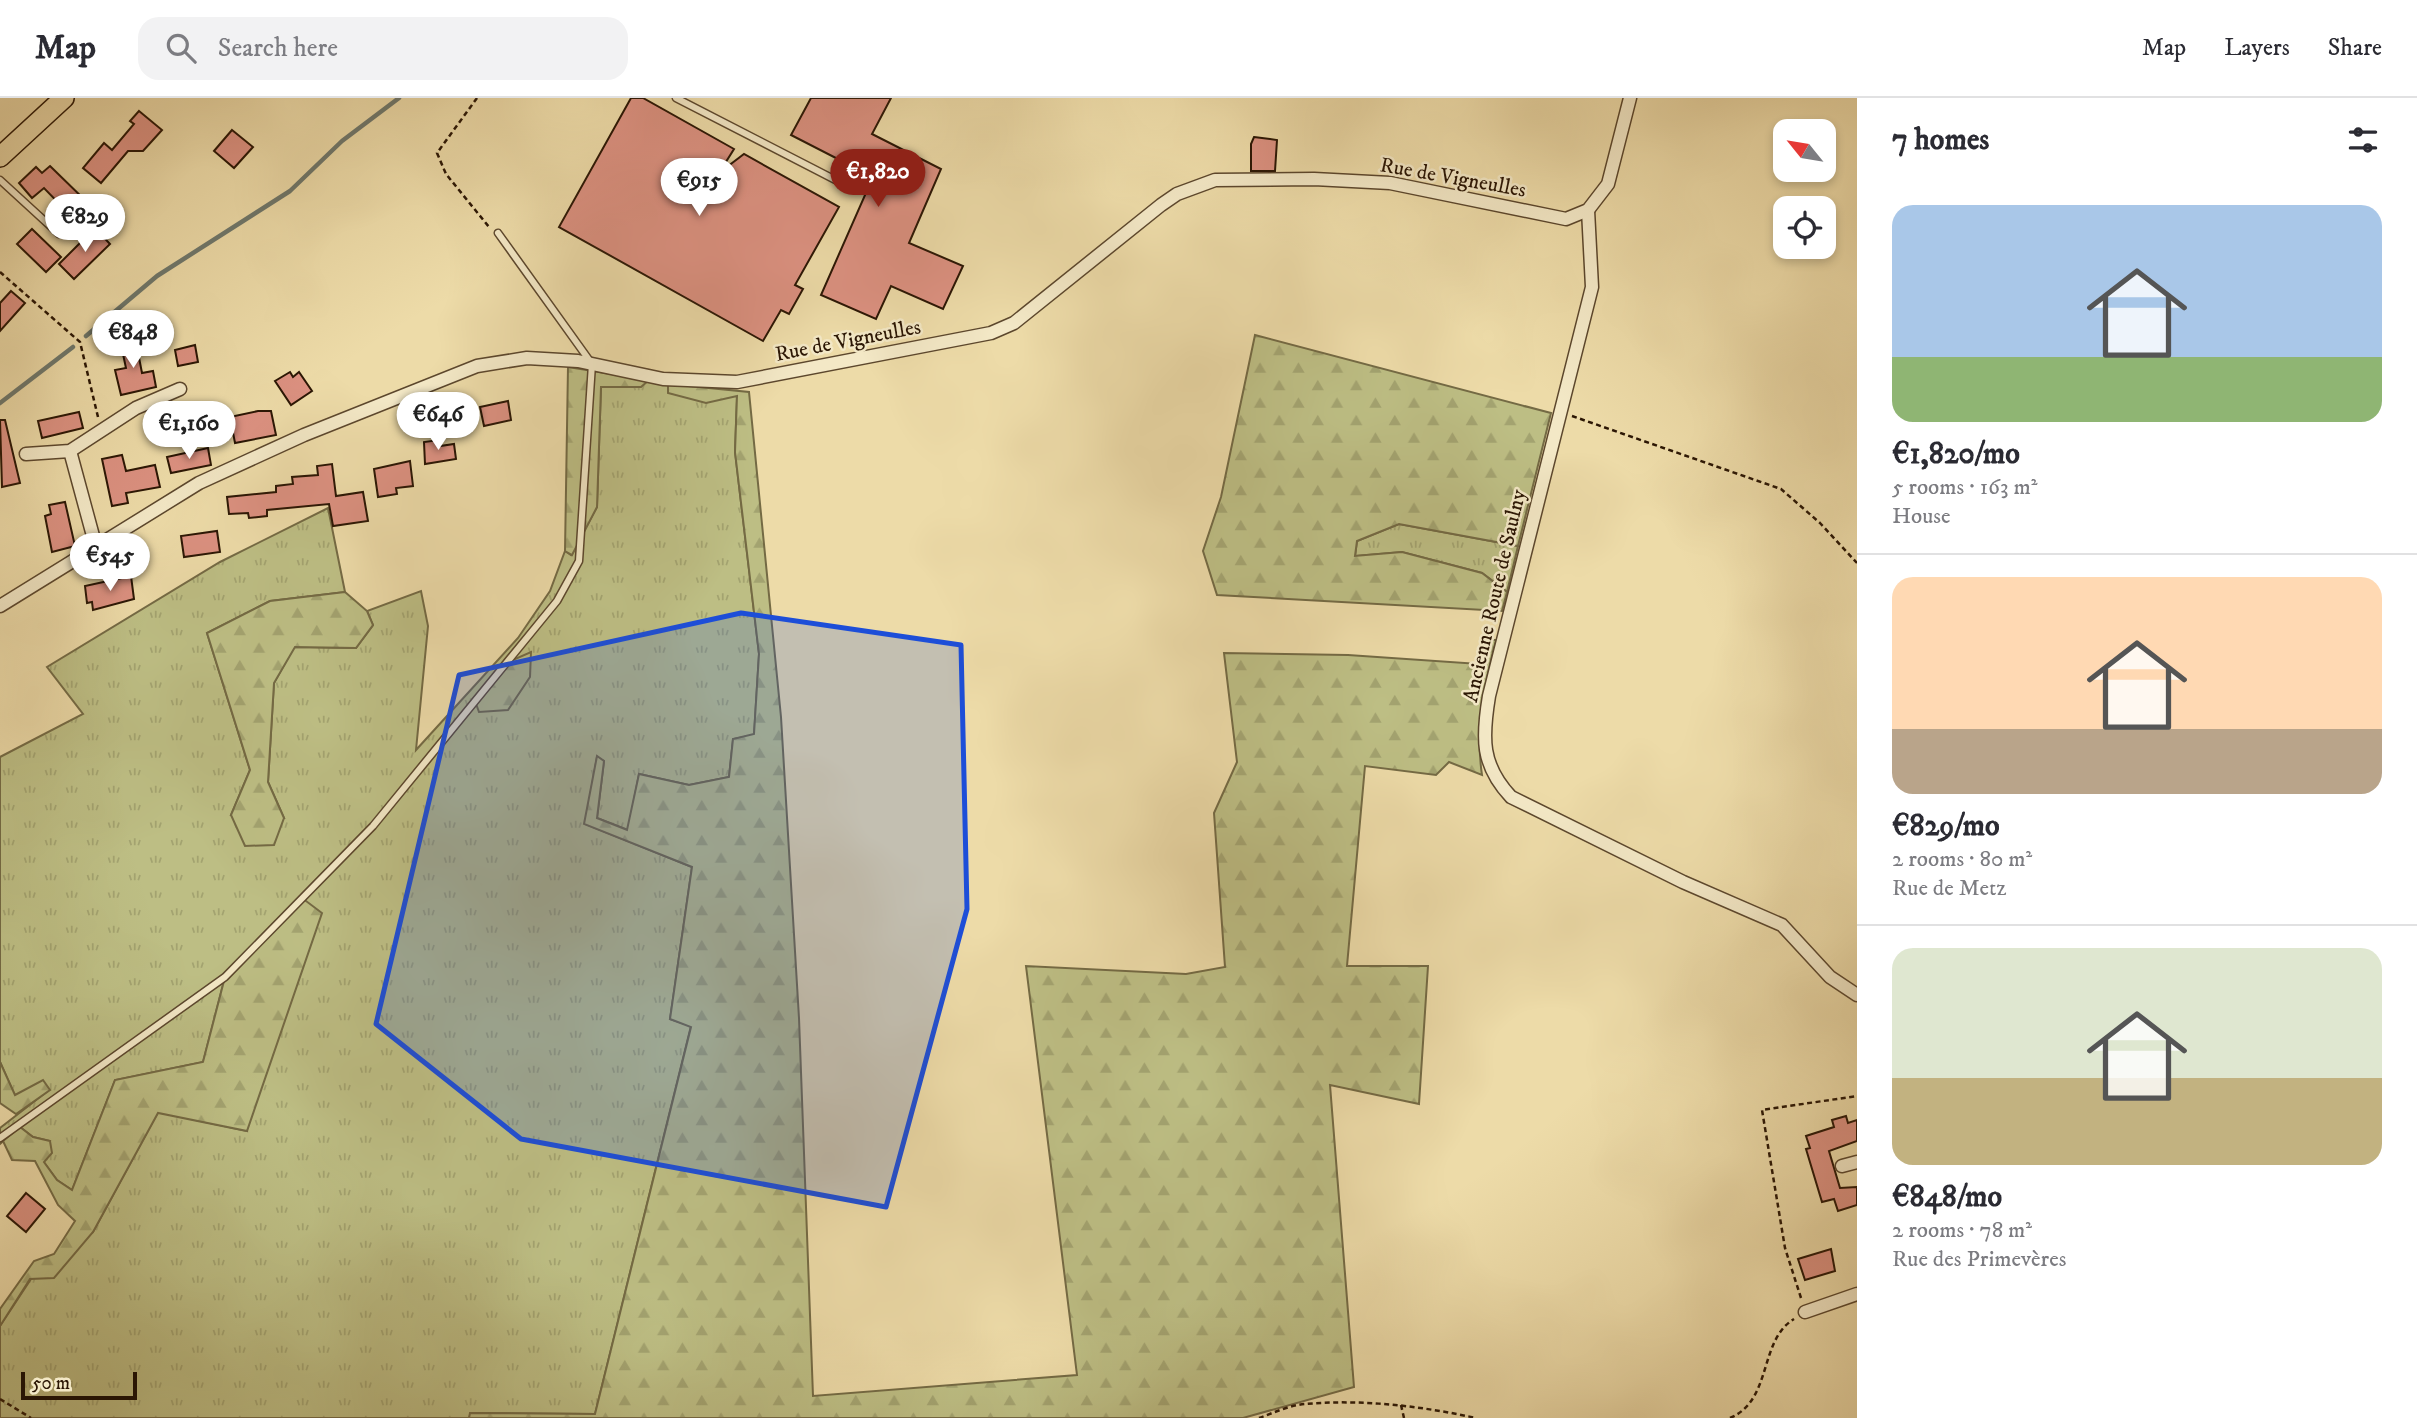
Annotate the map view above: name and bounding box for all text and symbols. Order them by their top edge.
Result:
search box [138,17,628,80]
text: Map [35,28,96,69]
icon: search [162,29,200,67]
text: Search here [218,32,338,65]
text: Map [2142,33,2186,63]
text: Layers [2224,33,2290,63]
text: Share [2328,33,2382,63]
north arrow [1773,119,1836,182]
map controls [1773,119,1836,259]
icon: filters [2344,121,2382,159]
text: 7 homes [1892,122,1989,159]
pin: €1,820 [821,150,935,209]
street label: Rue de Vigneulles [1378,152,1528,204]
text: €1,820 [846,157,910,186]
pin: €915 [658,158,740,218]
text: €915 [677,166,721,195]
pin: €829 [44,194,126,254]
button: locate [1773,196,1836,259]
text: €829 [61,202,109,231]
icon: home [2074,250,2200,376]
pin: €848 [92,310,174,370]
street label: Rue de Vigneulles [773,314,923,368]
text: €848 [108,318,158,347]
pin: €646 [397,392,479,452]
text: €646 [413,400,463,429]
pin: €1,160 [132,402,246,461]
text: €1,160 [159,409,219,438]
text: €1,820/mo [1892,436,2020,473]
text: 5 rooms · 163 m² [1892,473,2038,502]
street label: Ancienne Route de Saulny [1458,486,1532,705]
text: House [1892,502,1950,531]
pin: €545 [69,533,151,593]
text: €545 [86,541,134,570]
icon: home [2074,622,2200,748]
text: €829/mo [1892,808,2000,845]
text: 2 rooms · 80 m² [1892,845,2032,874]
text: Rue de Metz [1892,874,2006,903]
icon: home [2074,993,2200,1119]
text: €848/mo [1892,1179,2002,1216]
text: 2 rooms · 78 m² [1892,1216,2032,1245]
text: Rue des Primevères [1892,1245,2066,1274]
scale bar [21,1369,136,1401]
text: 50 m [32,1372,70,1395]

